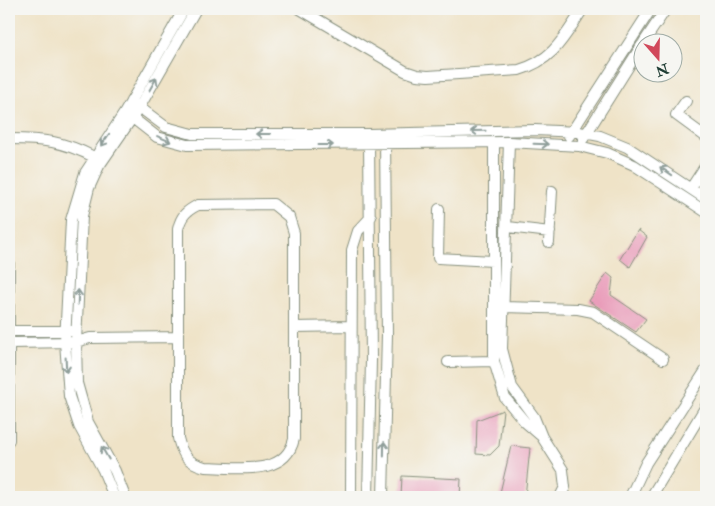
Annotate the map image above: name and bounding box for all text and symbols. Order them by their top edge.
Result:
north arrow [632,32,682,82]
text: N [653,59,672,80]
one-way arrow [148,76,158,91]
one-way arrow [470,126,486,136]
one-way arrow [255,129,272,139]
one-way arrow [100,133,110,147]
one-way arrow [157,136,172,145]
one-way arrow [533,139,549,148]
one-way arrow [318,140,334,150]
one-way arrow [659,166,673,176]
one-way arrow [73,289,82,305]
one-way arrow [62,357,71,373]
one-way arrow [379,441,389,457]
one-way arrow [100,445,110,460]

